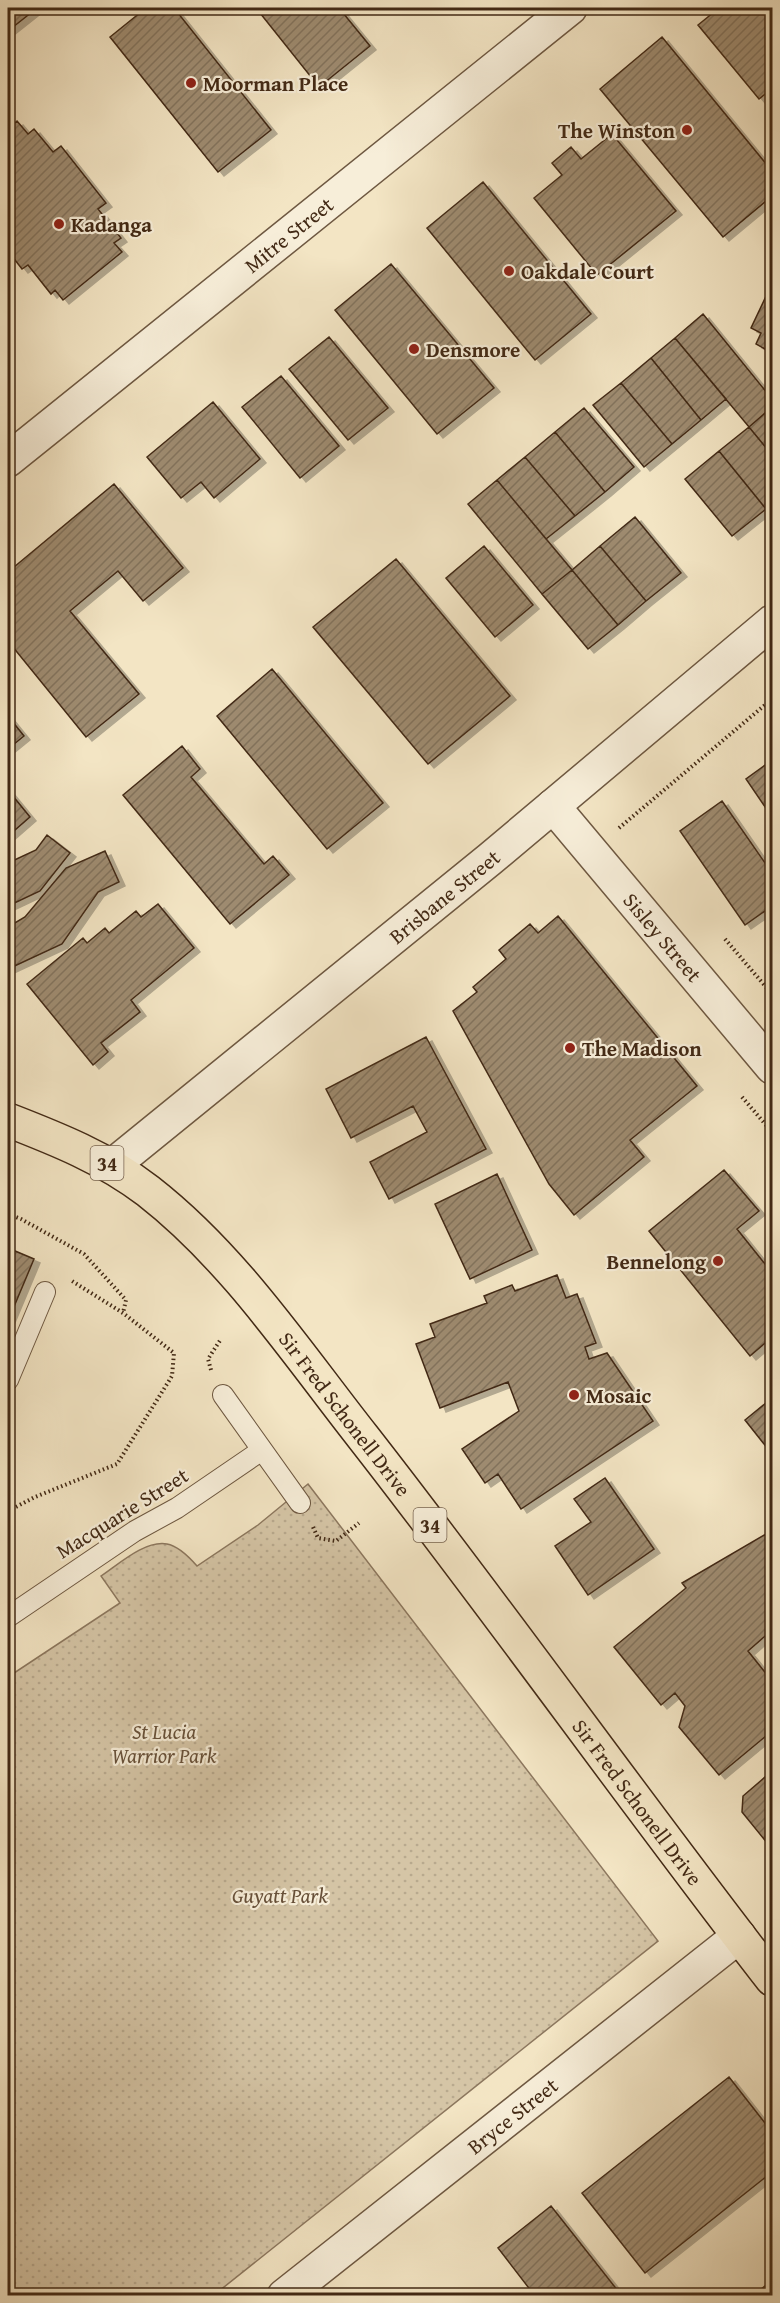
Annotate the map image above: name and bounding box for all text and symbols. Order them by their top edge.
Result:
place label: Moorman Place [203,68,348,99]
marker: Moorman Place [184,76,198,90]
place label: The Winston [558,115,676,146]
marker: The Winston [680,123,694,137]
street label: Mitre Street [237,189,340,280]
place label: Kadanga [71,209,152,240]
marker: Kadanga [52,217,66,231]
place label: Oakdale Court [521,256,654,287]
marker: Oakdale Court [502,264,516,278]
place label: Densmore [426,334,520,365]
marker: Densmore [407,342,421,356]
street label: Brisbane Street [382,841,507,951]
street label: Sisley Street [616,885,710,989]
place label: The Madison [582,1033,702,1064]
marker: The Madison [563,1041,577,1055]
road number: 34 [90,1146,124,1180]
place label: Bennelong [606,1246,707,1277]
marker: Bennelong [711,1254,725,1268]
street label: Sir Fred Schonell Drive [272,1325,419,1503]
place label: Mosaic [586,1380,652,1411]
marker: Mosaic [567,1388,581,1402]
street label: Macquarie Street [50,1460,195,1566]
road number: 34 [414,1508,446,1542]
street label: Sir Fred Schonell Drive [565,1712,710,1892]
park label: St Lucia Warrior Park [112,1716,217,1771]
park label: Guyatt Park [232,1880,328,1911]
street label: Bryce Street [460,2069,565,2161]

